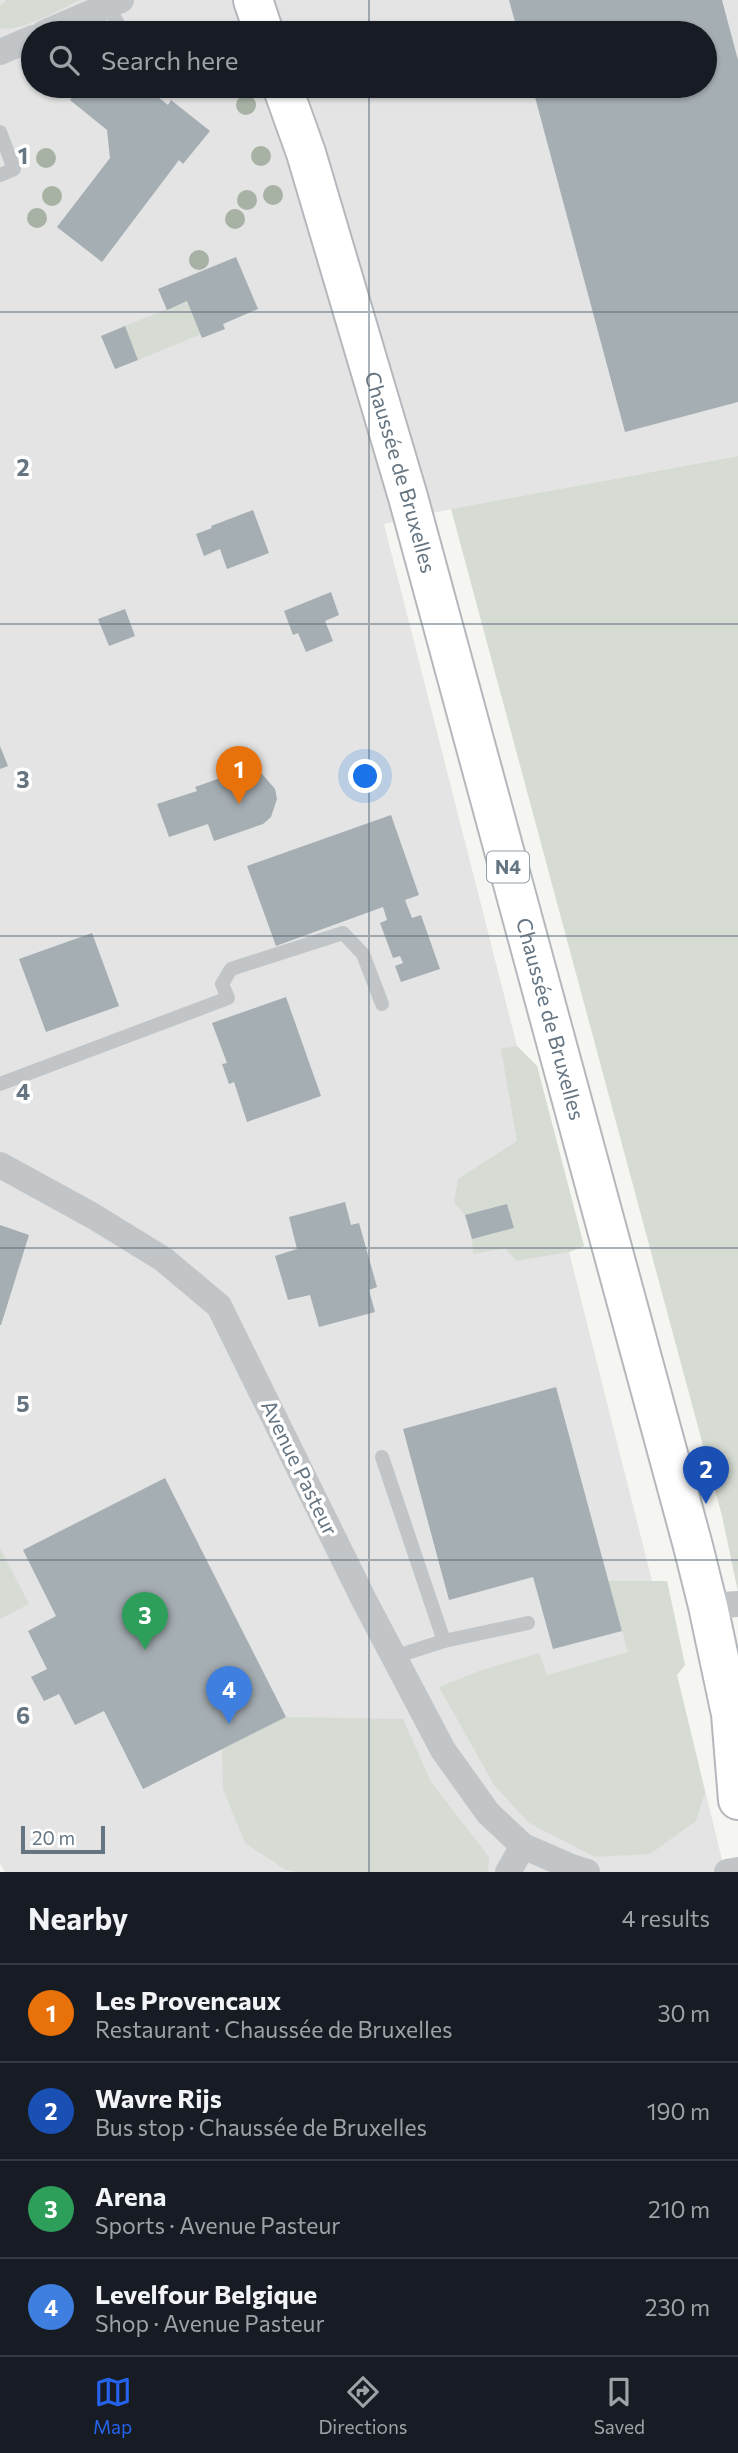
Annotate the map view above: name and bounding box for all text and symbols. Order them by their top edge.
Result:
search box [21,21,717,98]
icon: search [45,41,83,79]
text: Search here [101,44,239,75]
text: 1 [18,141,28,169]
street label: Chaussée de Bruxelles [360,368,442,575]
text: 2 [16,453,30,481]
pin: 1 [216,746,262,804]
your location [348,759,382,793]
text: 3 [16,765,30,793]
road number: N4 [487,852,529,882]
street label: Chaussée de Bruxelles [512,915,591,1123]
text: 4 [16,1077,30,1105]
text: 5 [16,1389,30,1417]
street label: Avenue Pasteur [257,1396,344,1539]
pin: 2 [683,1446,729,1504]
pin: 3 [122,1592,168,1650]
pin: 4 [206,1666,252,1724]
text: 6 [16,1701,30,1729]
scale bar [21,1823,105,1855]
text: 20 m [32,1826,75,1849]
text: Nearby [28,1899,128,1936]
text: 4 results [622,1904,710,1932]
text: Les Provencaux [95,1984,281,2015]
text: 1 [46,1999,56,2027]
text: 30 m [657,1999,710,2027]
text: Restaurant · Chaussée de Bruxelles [95,2015,453,2043]
text: Wavre Rijs [95,2082,222,2113]
text: 2 [44,2097,58,2125]
text: 190 m [647,2097,710,2125]
text: Bus stop · Chaussée de Bruxelles [95,2113,427,2141]
text: Arena [95,2180,166,2211]
text: 3 [44,2195,58,2223]
text: 210 m [648,2195,710,2223]
text: Sports · Avenue Pasteur [95,2211,341,2239]
text: Levelfour Belgique [95,2278,317,2309]
text: 4 [44,2293,58,2321]
text: 230 m [645,2293,710,2321]
text: Shop · Avenue Pasteur [95,2309,325,2337]
tab: Map [93,2373,132,2438]
tab: Directions [318,2373,408,2438]
tab: Saved [594,2373,645,2438]

